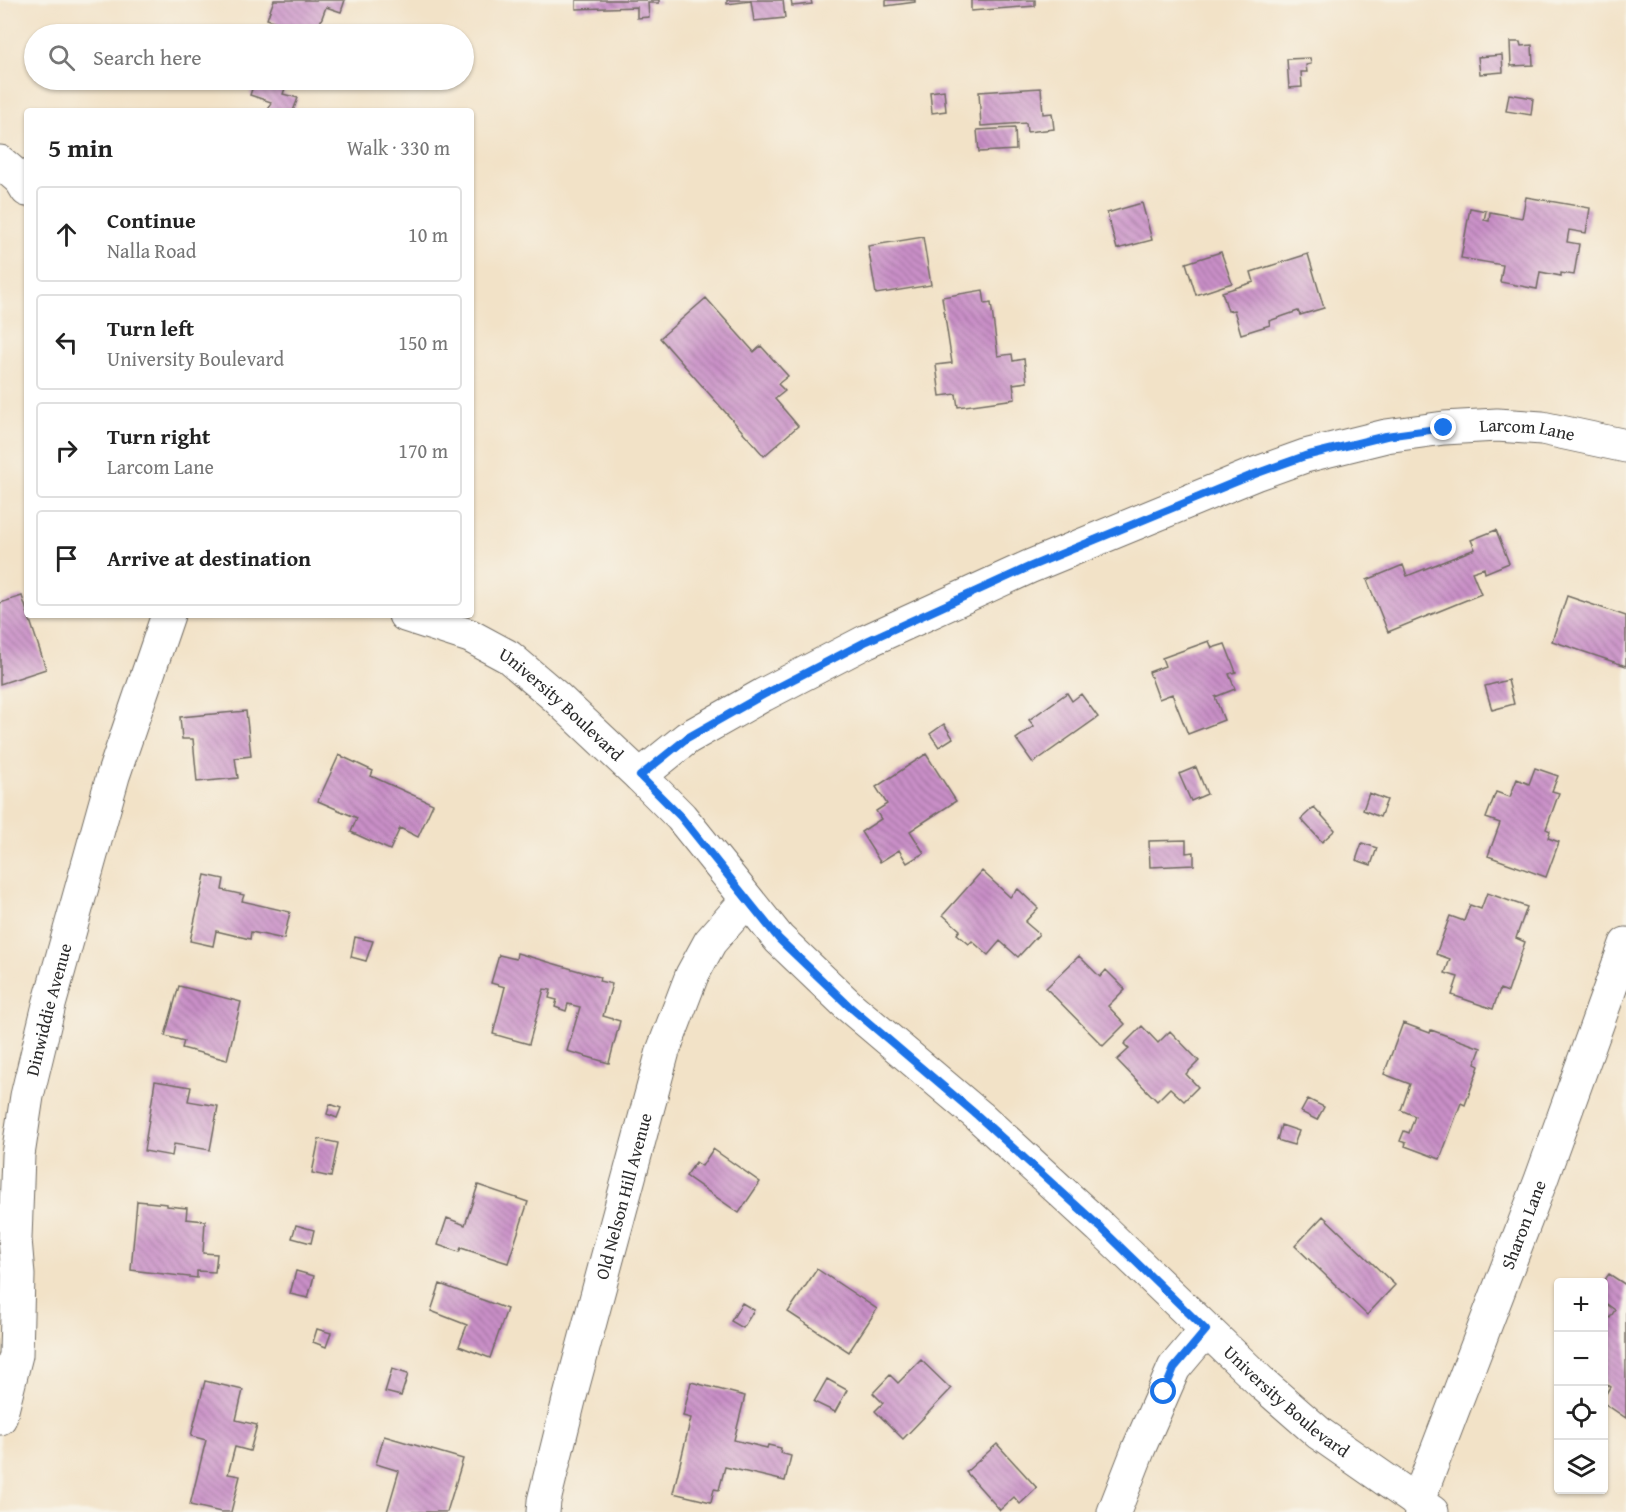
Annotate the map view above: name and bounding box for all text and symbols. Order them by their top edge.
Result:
search box [24,24,474,90]
icon: search [45,41,78,74]
text: Search here [93,41,202,73]
text: 5 min [48,128,113,167]
text: Walk · 330 m [347,133,450,162]
text: Continue [107,204,196,236]
icon: ahead [50,218,83,251]
text: 10 m [408,220,448,249]
text: Nalla Road [107,236,196,265]
text: Turn left [107,312,194,344]
icon: left [50,326,83,359]
text: 150 m [398,328,448,357]
text: University Boulevard [107,344,284,373]
street label: Larcom Lane [1479,411,1578,448]
route end [1430,414,1456,440]
text: Turn right [107,420,210,452]
icon: right [50,434,83,467]
text: 170 m [398,436,448,465]
text: Larcom Lane [107,452,214,481]
icon: arrive [50,542,83,575]
text: Arrive at destination [107,542,311,574]
street label: University Boulevard [495,640,630,767]
street label: Dinwiddie Avenue [18,940,79,1079]
street label: Old Nelson Hill Avenue [588,1110,659,1283]
street label: Sharon Lane [1494,1176,1553,1273]
map controls [1554,1278,1608,1494]
button: + [1554,1278,1608,1332]
button: − [1554,1332,1608,1386]
street label: University Boulevard [1218,1339,1356,1464]
route start [1150,1378,1176,1404]
button: locate [1554,1386,1608,1440]
button: layers [1554,1440,1608,1494]

